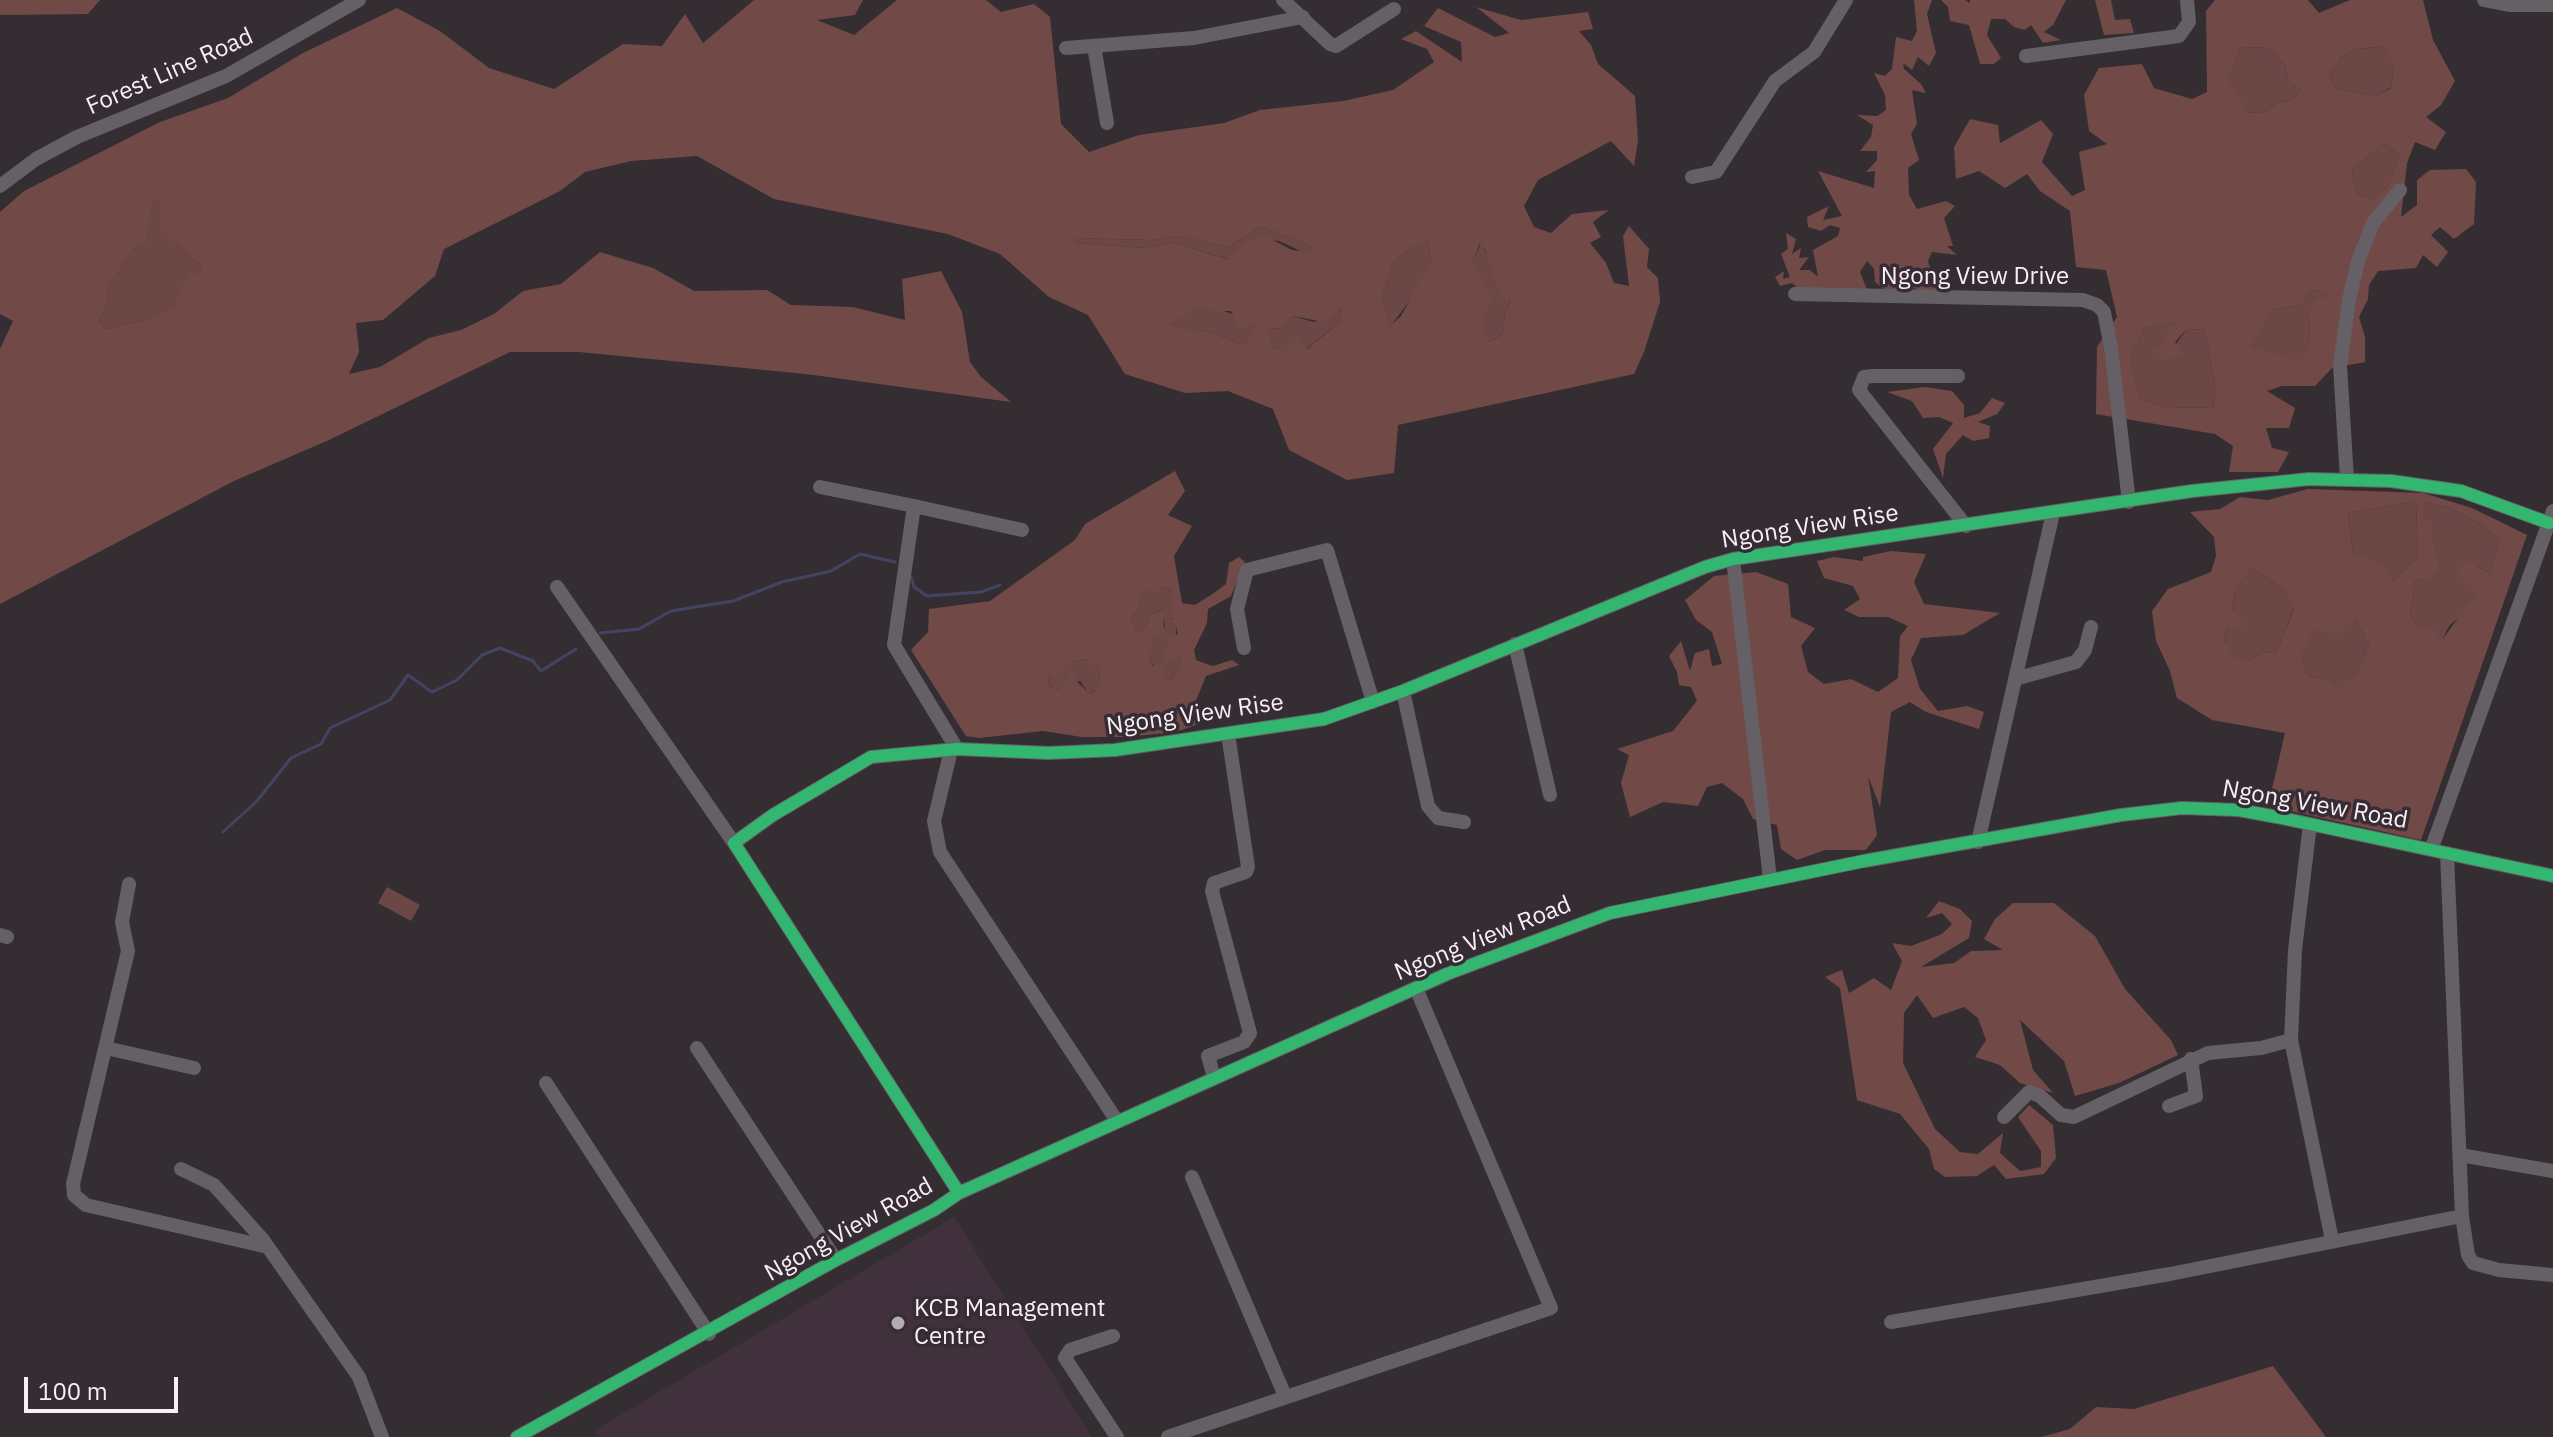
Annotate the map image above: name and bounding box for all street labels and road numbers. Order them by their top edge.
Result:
street label: Forest Line Road [82,22,258,122]
street label: Ngong View Drive [1881,263,2069,291]
street label: Ngong View Rise [1719,499,1901,555]
street label: Ngong View Rise [1104,688,1286,742]
street label: Ngong View Road [2220,775,2410,835]
street label: Ngong View Road [1391,890,1575,988]
street label: Ngong View Road [760,1172,938,1288]

